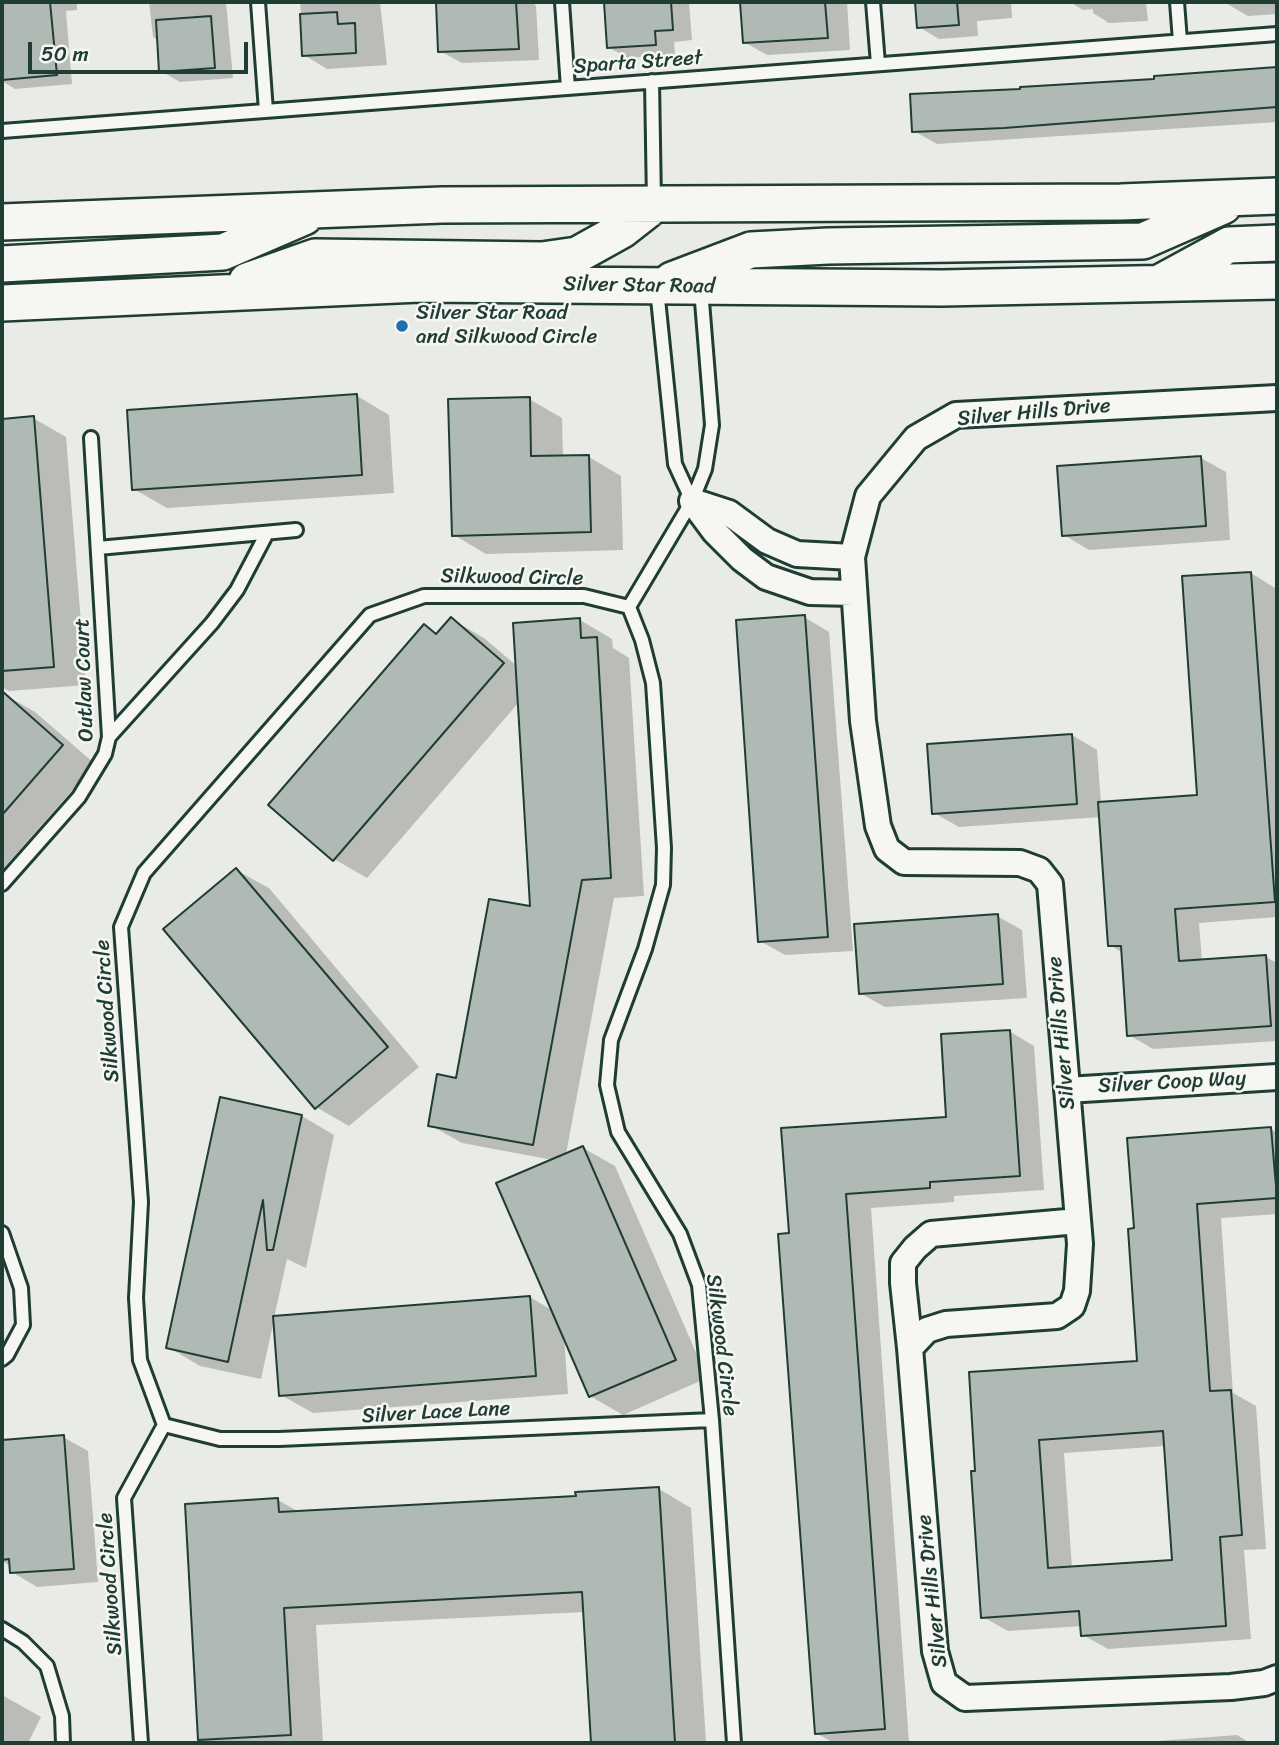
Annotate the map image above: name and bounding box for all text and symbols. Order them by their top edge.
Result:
scale bar [32,28,252,72]
text: 50 m [41,35,89,73]
street label: Sparta Street [573,46,703,80]
street label: Silver Star Road [563,272,715,300]
place label: Silver Star Road and Silkwood Circle [416,301,597,351]
marker: Silver Star Road and Silkwood Circle [394,318,410,334]
street label: Silver Hills Drive [956,394,1112,432]
street label: Silkwood Circle [440,564,584,592]
street label: Outlaw Court [70,618,100,742]
street label: Silkwood Circle [90,939,126,1083]
street label: Silver Hills Drive [1043,955,1081,1111]
street label: Silver Coop Way [1097,1067,1247,1099]
street label: Silkwood Circle [700,1273,742,1417]
street label: Silver Lace Lane [361,1397,511,1429]
street label: Silkwood Circle [93,1512,129,1656]
street label: Silver Hills Drive [912,1513,954,1669]

